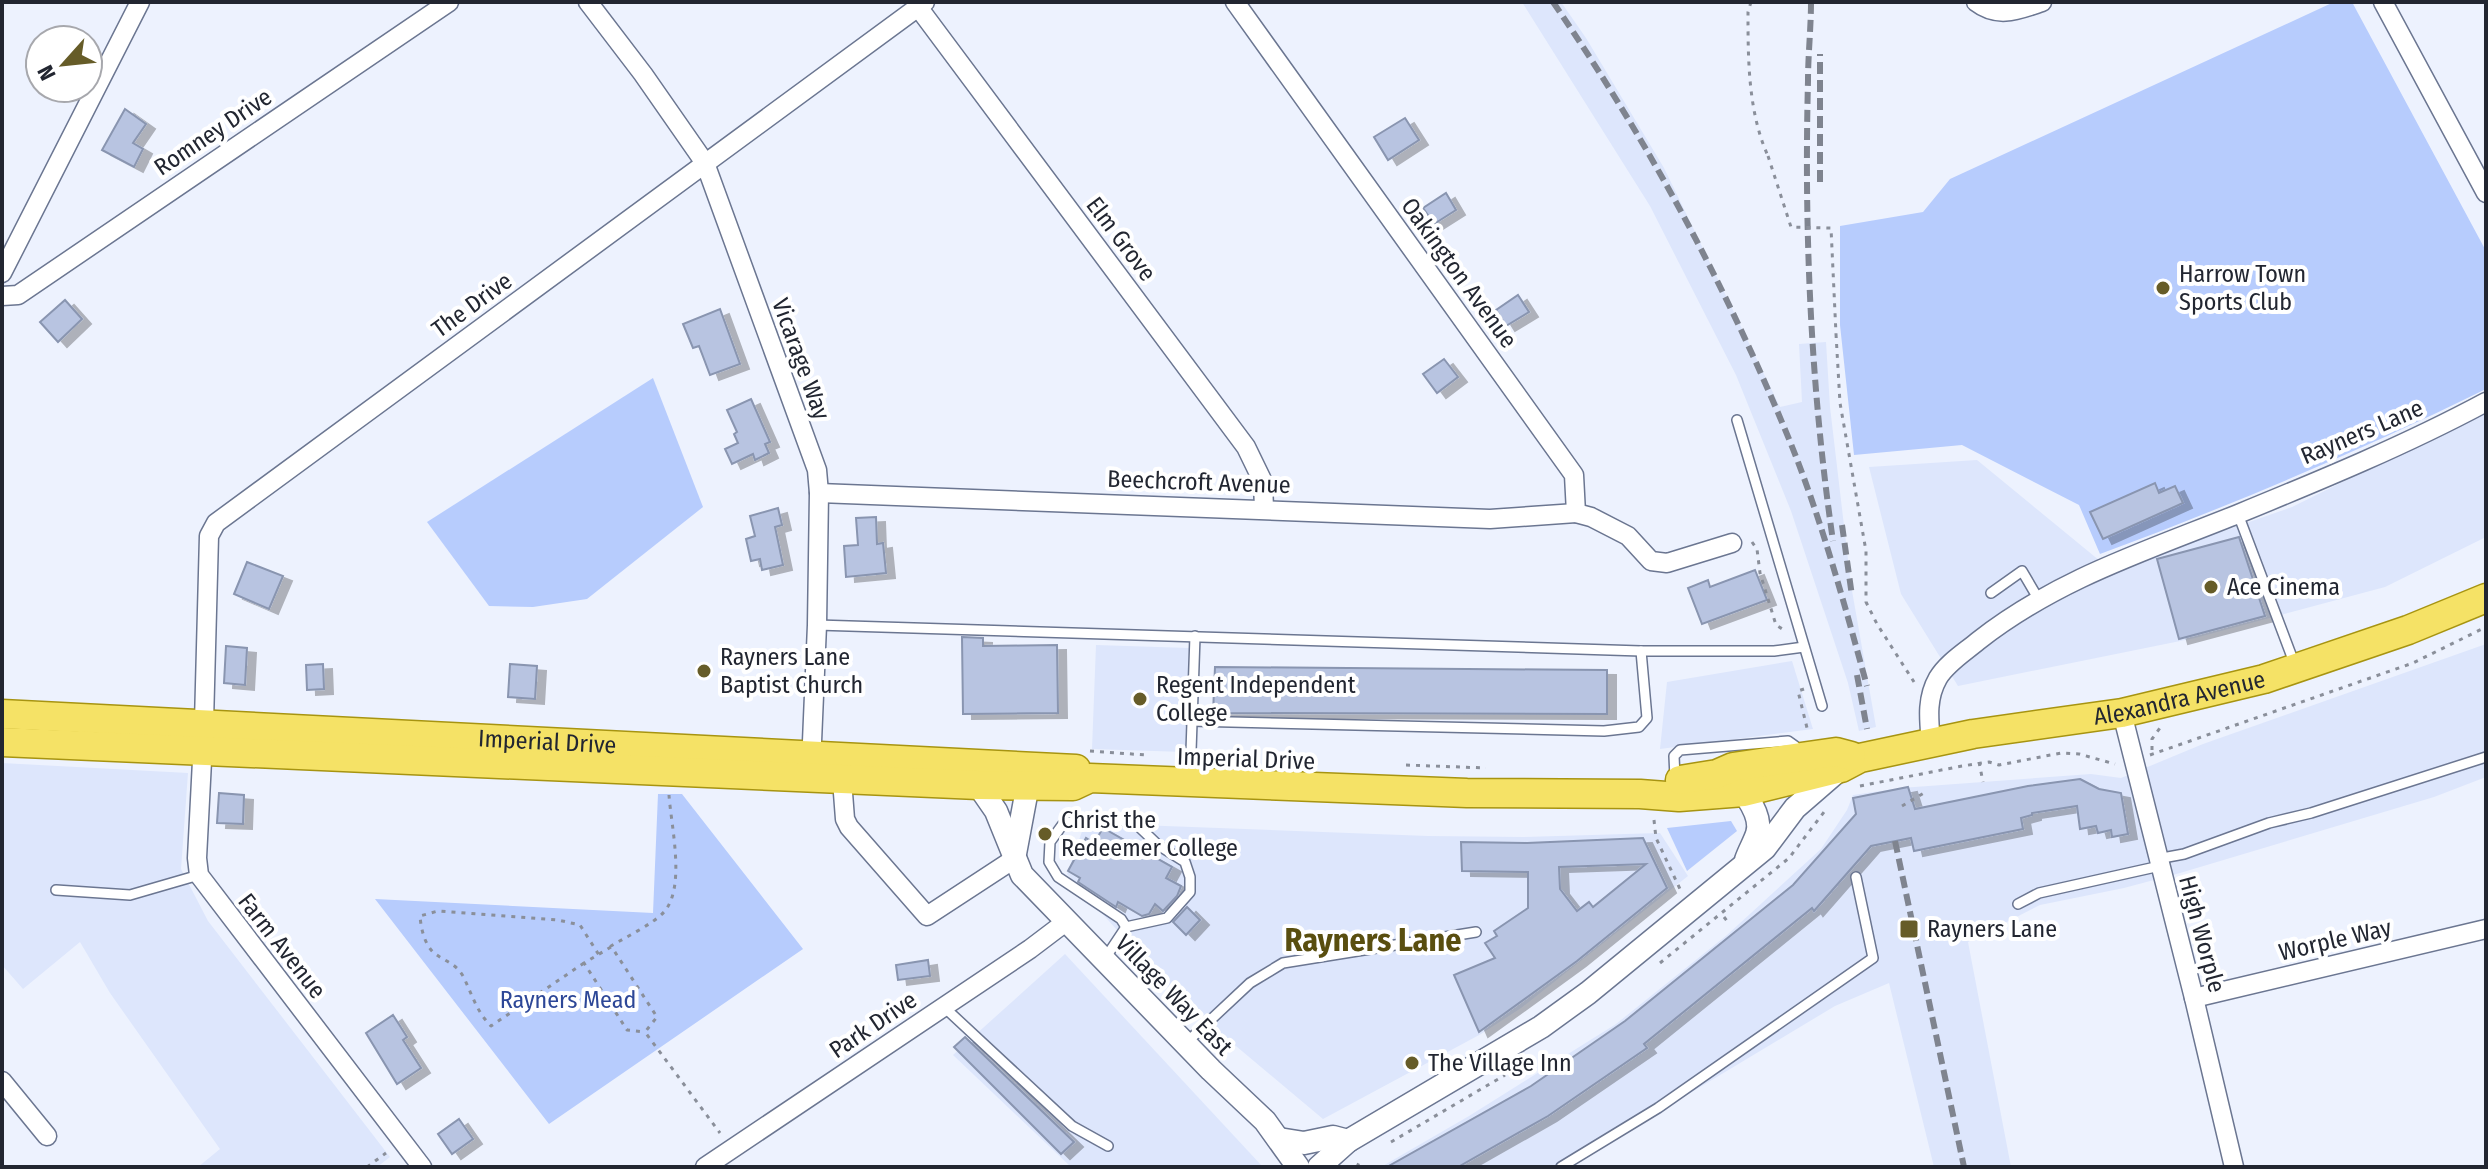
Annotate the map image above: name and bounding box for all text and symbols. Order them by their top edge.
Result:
north arrow [24,24,104,104]
text: N [32,61,62,85]
street label: Romney Drive [149,83,277,181]
street label: Elm Grove [1080,191,1162,287]
street label: Oakington Avenue [1395,193,1523,353]
place label: Harrow Town Sports Club [2179,260,2306,316]
street label: The Drive [427,267,517,343]
marker: Harrow Town Sports Club [2154,279,2172,297]
street label: Vicarage Way [766,295,836,424]
street label: Rayners Lane [2297,394,2427,470]
street label: Beechcroft Avenue [1107,465,1291,499]
place label: Ace Cinema [2227,573,2340,601]
marker: Ace Cinema [2202,578,2220,596]
place label: Rayners Lane Baptist Church [720,643,863,699]
marker: Rayners Lane Baptist Church [695,662,713,680]
street label: Alexandra Avenue [2092,665,2268,731]
place label: Regent Independent College [1156,671,1356,727]
marker: Regent Independent College [1131,690,1149,708]
street label: Imperial Drive [478,724,617,759]
street label: Imperial Drive [1176,743,1316,775]
place label: Christ the Redeemer College [1061,806,1238,862]
marker: Christ the Redeemer College [1036,825,1054,843]
street label: High Worple [2173,873,2231,995]
street label: Farm Avenue [232,888,332,1004]
street label: Worple Way [2276,913,2394,967]
place label: Rayners Lane [1927,915,2057,943]
marker: Rayners Lane [1898,918,1920,940]
district label: Rayners Lane [1285,921,1462,959]
street label: Village Way East [1110,929,1238,1061]
park label: Rayners Mead [500,986,636,1014]
street label: Park Drive [824,986,922,1064]
place label: The Village Inn [1428,1049,1572,1077]
marker: The Village Inn [1403,1054,1421,1072]

